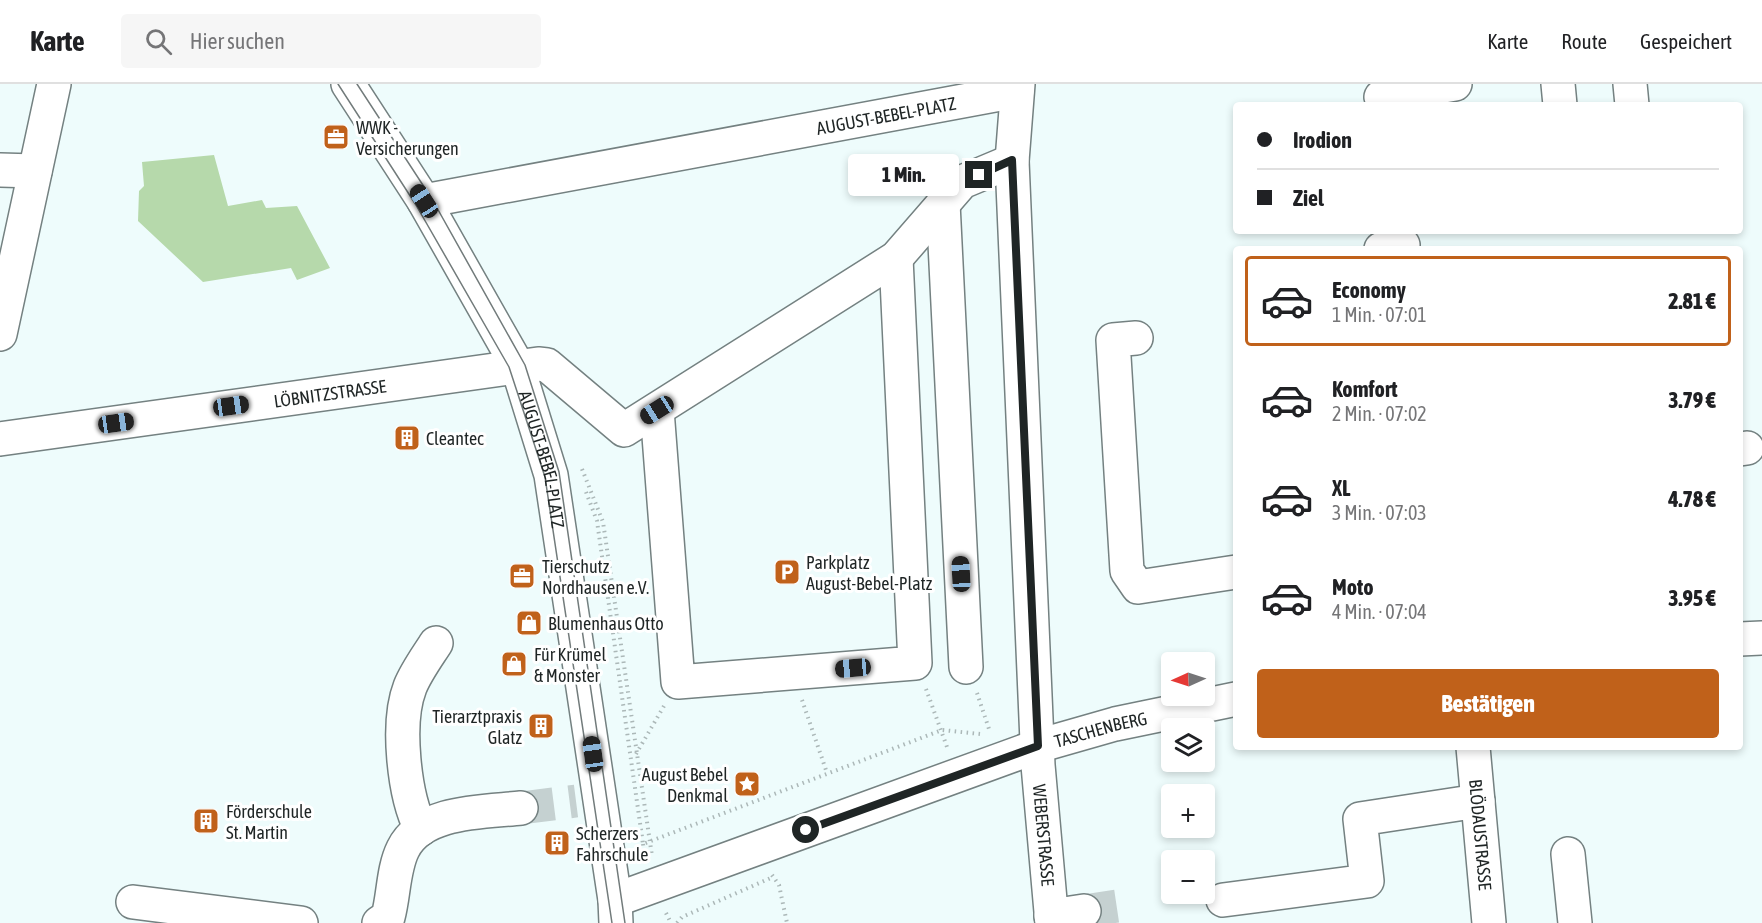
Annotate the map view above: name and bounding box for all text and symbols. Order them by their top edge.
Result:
search box [121,14,541,68]
text: Karte [30,25,85,57]
icon: search [142,25,175,58]
text: Hier suchen [190,28,285,54]
text: Karte [1487,29,1528,53]
text: Route [1561,29,1607,53]
text: Gespeichert [1640,29,1732,53]
street label: AUGUST-BEBEL-PLATZ [815,92,958,139]
place label: WWK - Versicherungen [356,117,459,159]
office icon: WWK - Versicherungen [321,122,351,152]
text: Irodion [1293,127,1352,153]
callout: 1 Min. [847,154,958,196]
route end [965,161,992,188]
text: 1 Min. [882,163,925,186]
car [407,181,441,221]
text: Ziel [1293,185,1324,211]
icon: car [1260,274,1314,328]
text: Economy [1332,277,1406,303]
text: 2.81 € [1668,288,1716,314]
text: 1 Min. · 07:01 [1332,303,1427,326]
icon: car [1260,373,1314,427]
street label: LÖBNITZSTRASSE [272,375,388,411]
text: Komfort [1332,376,1398,402]
text: 3.79 € [1668,387,1716,413]
street label: AUGUST-BEBEL-PLATZ [515,388,569,530]
car [637,393,677,427]
car [212,395,250,417]
text: 2 Min. · 07:02 [1332,402,1427,425]
car [97,412,135,434]
building icon: Cleantec [392,423,422,453]
place label: Cleantec [426,428,484,449]
icon: car [1260,472,1314,526]
text: XL [1332,475,1350,501]
text: 4.78 € [1668,486,1716,512]
text: 3 Min. · 07:03 [1332,501,1427,524]
place label: Parkplatz August-Bebel-Platz [806,552,933,594]
place label: Tierschutz Nordhausen e.V. [542,556,649,598]
car [951,556,971,592]
parking icon: Parkplatz August-Bebel-Platz [772,557,802,587]
office icon: Tierschutz Nordhausen e.V. [507,561,537,591]
icon: car [1260,571,1314,625]
text: Moto [1332,574,1374,600]
text: 3.95 € [1668,585,1716,611]
text: 4 Min. · 07:04 [1332,600,1427,623]
shop icon: Blumenhaus Otto [514,608,544,638]
place label: Blumenhaus Otto [548,613,664,634]
place label: Für Krümel & Monster [534,644,606,686]
shop icon: Für Krümel & Monster [499,649,529,679]
north arrow [1161,652,1215,706]
map controls [1161,652,1215,904]
car [834,657,872,679]
button: Bestätigen [1257,669,1719,738]
place label: Tierarztpraxis Glatz [432,706,523,748]
street label: TASCHENBERG [1052,707,1149,751]
building icon: Tierarztpraxis Glatz [526,711,556,741]
button: layers [1161,718,1215,772]
car [582,735,604,773]
place label: August Bebel Denkmal [642,764,728,806]
place icon: August Bebel Denkmal [732,769,762,799]
street label: BLÖDAUSTRASSE [1465,778,1496,891]
street label: WEBERSTRASSE [1029,783,1059,887]
button: + [1161,784,1215,838]
place label: Förderschule St. Martin [226,801,312,843]
building icon: Förderschule St. Martin [191,806,221,836]
route start [792,816,819,843]
place label: Scherzers Fahrschule [576,823,649,865]
building icon: Scherzers Fahrschule [542,828,572,858]
button: − [1161,850,1215,904]

